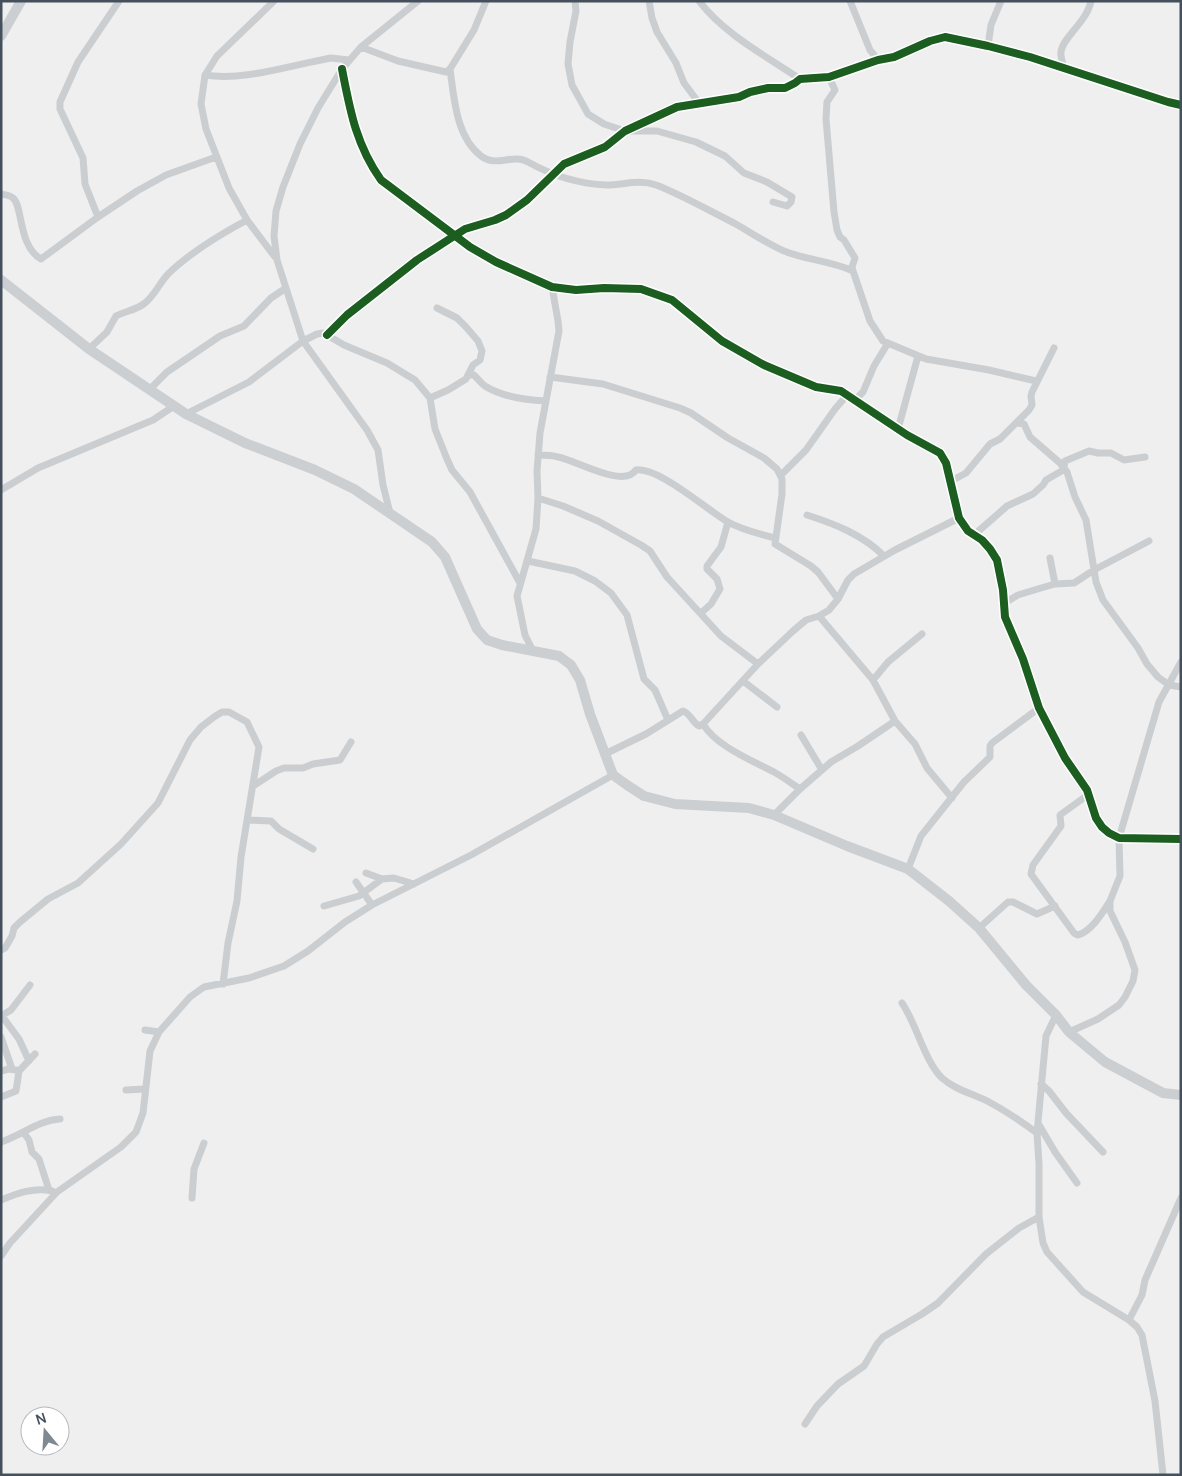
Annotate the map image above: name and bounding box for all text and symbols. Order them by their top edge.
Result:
north arrow [20,1406,70,1456]
text: N [33,1408,49,1429]

